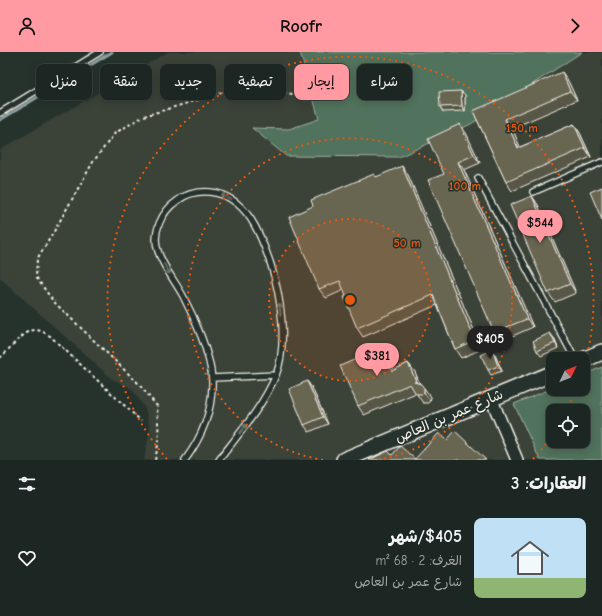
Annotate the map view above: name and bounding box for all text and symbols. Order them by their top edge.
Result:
icon: person [16,15,38,37]
icon: forward [564,15,586,37]
text: Roofr [280,16,322,37]
chip: منزل [36,64,92,100]
chip: شقة [100,64,152,100]
chip: جديد [160,64,216,100]
chip: تصفية [224,64,286,100]
chip: إيجار [294,64,349,100]
chip: شراء [357,64,412,100]
text: 150 m [506,121,538,135]
text: 100 m [449,179,481,193]
one-way arrow [220,192,232,200]
pin: $544 [516,210,564,244]
text: $544 [527,215,553,230]
text: 50 m [393,236,421,250]
one-way arrow [163,263,171,274]
centre of rings [343,293,357,307]
one-way arrow [277,303,284,316]
pin: $405 [466,326,514,360]
text: $405 [476,331,504,346]
pin: $381 [353,343,401,377]
text: $381 [364,348,390,363]
north arrow [546,352,590,396]
map controls [546,352,590,448]
street label: شارع عمر بن العاص [392,386,506,447]
button: locate [546,404,590,448]
one-way arrow [238,424,247,435]
icon: filters [16,473,38,495]
text: العقارات: 3 [511,474,586,493]
text: $405/شهر [389,527,462,546]
icon: home [506,534,554,582]
icon: heart [16,547,38,569]
text: الغرف: 2 · 68 m² [375,553,462,568]
text: شارع عمر بن العاص [355,574,462,589]

